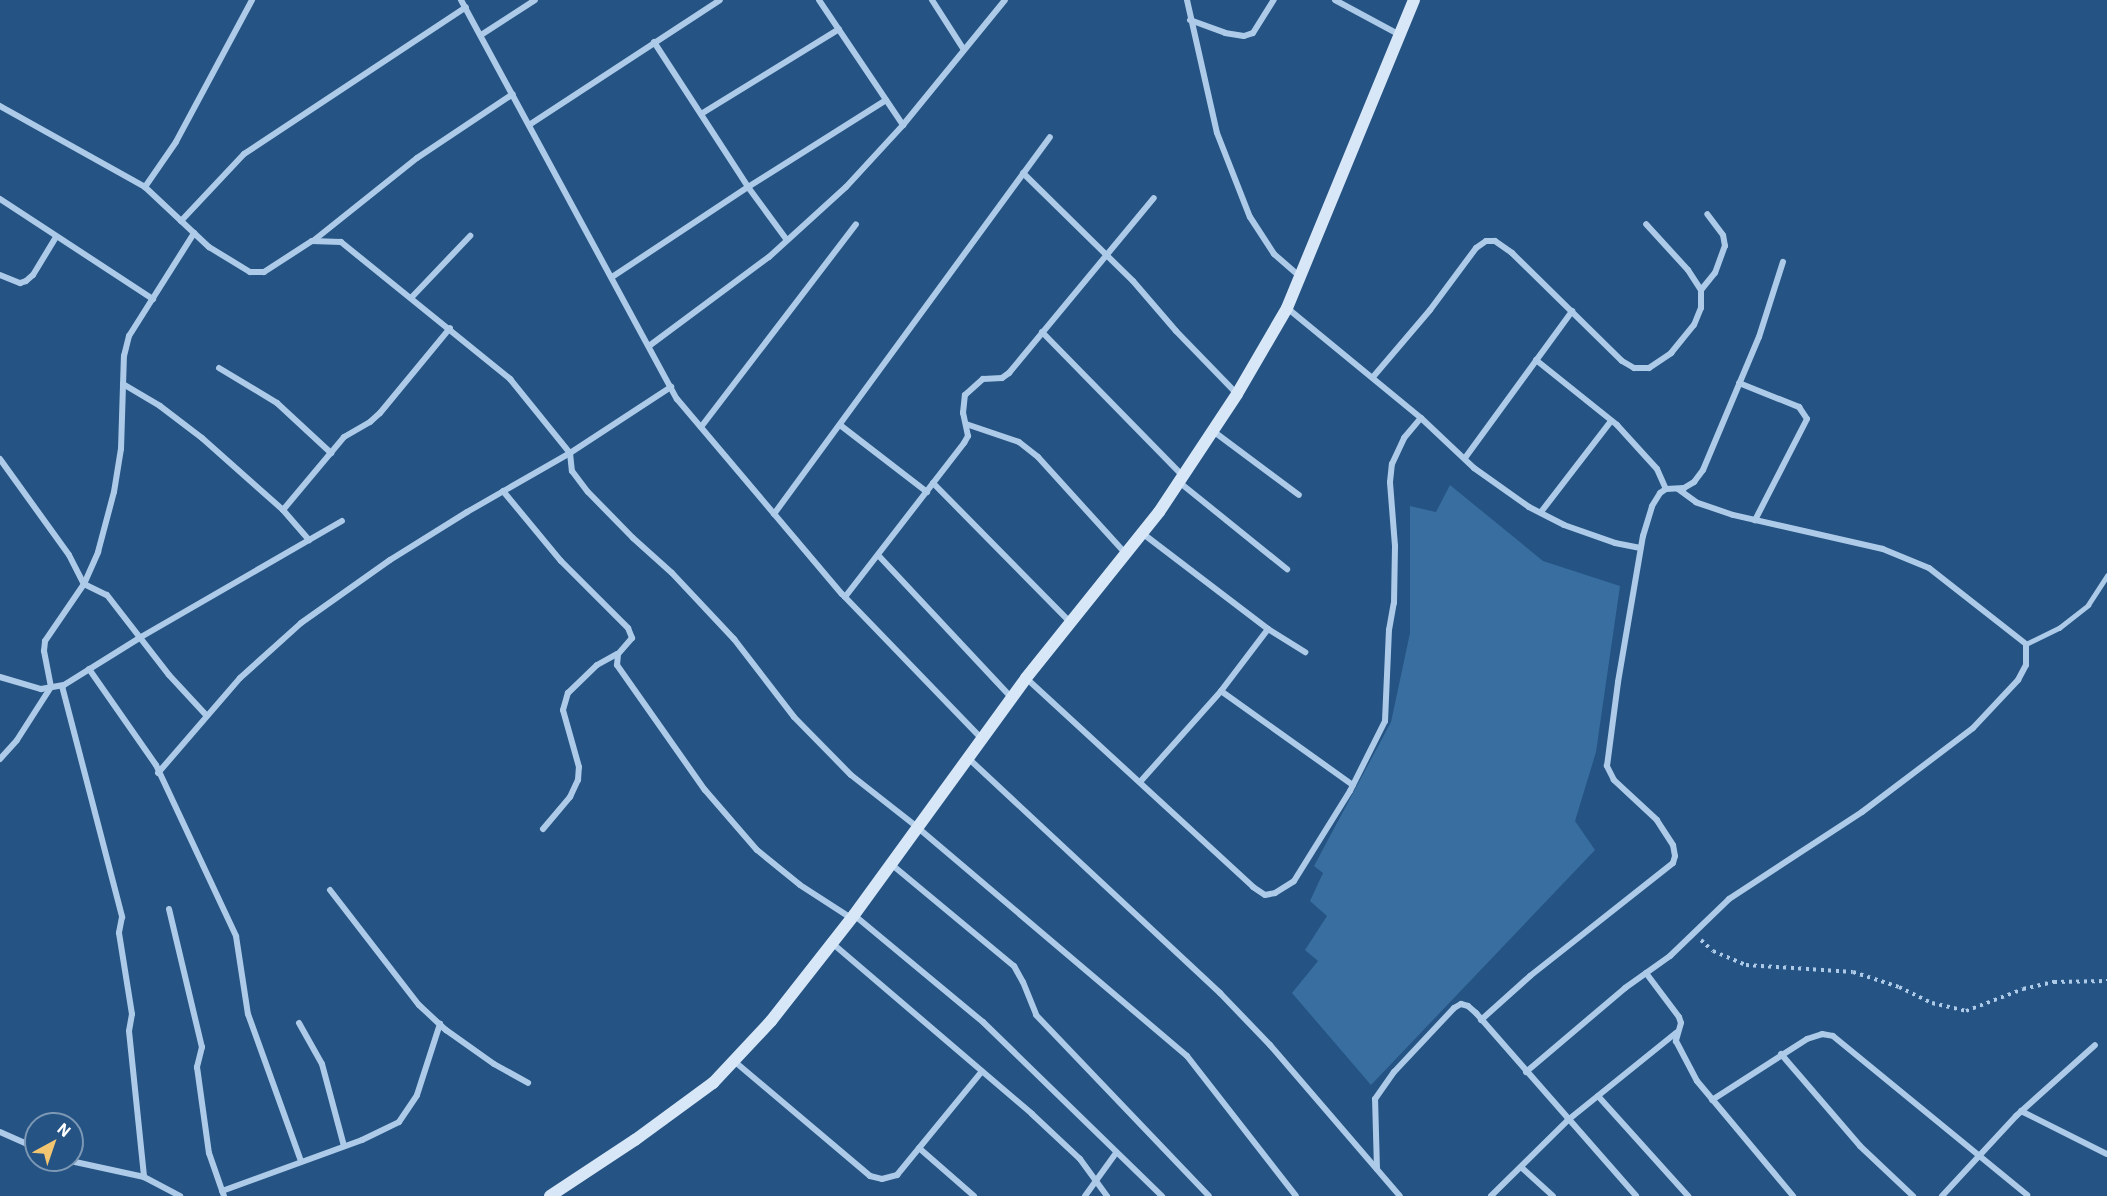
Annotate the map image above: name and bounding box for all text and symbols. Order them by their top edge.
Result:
north arrow [24,1112,84,1172]
text: N [53,1118,75,1141]

